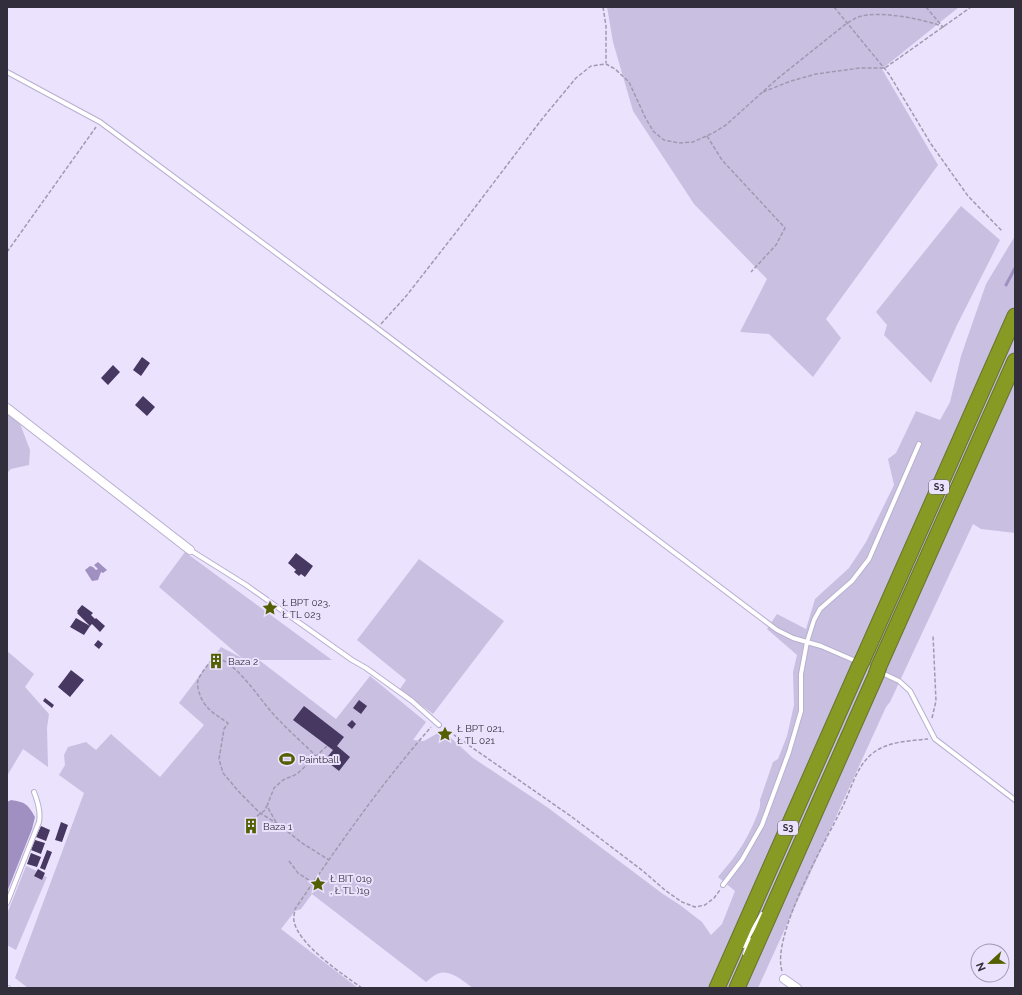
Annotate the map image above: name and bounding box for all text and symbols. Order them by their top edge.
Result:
road number: S3 [929,480,949,494]
place label: Ł BPT 023, Ł TL 023 [282,597,330,620]
place icon: Ł BPT 023, Ł TL 023 [261,599,279,617]
building icon: Baza 2 [207,652,225,670]
place label: Baza 2 [228,656,258,667]
place label: Ł BPT 021, Ł TL 021 [457,723,504,746]
place icon: Ł BPT 021, Ł TL 021 [436,725,454,743]
sports icon: Paintball [278,750,296,768]
place label: Paintball [299,754,339,765]
building icon: Baza 1 [242,817,260,835]
place label: Baza 1 [263,821,293,832]
road number: S3 [778,821,798,835]
place label: Ł BIT 019 , Ł TL )19 [330,873,372,896]
place icon: Ł BIT 019 , Ł TL )19 [309,875,327,893]
north arrow [970,943,1010,983]
text: N [974,960,989,973]

